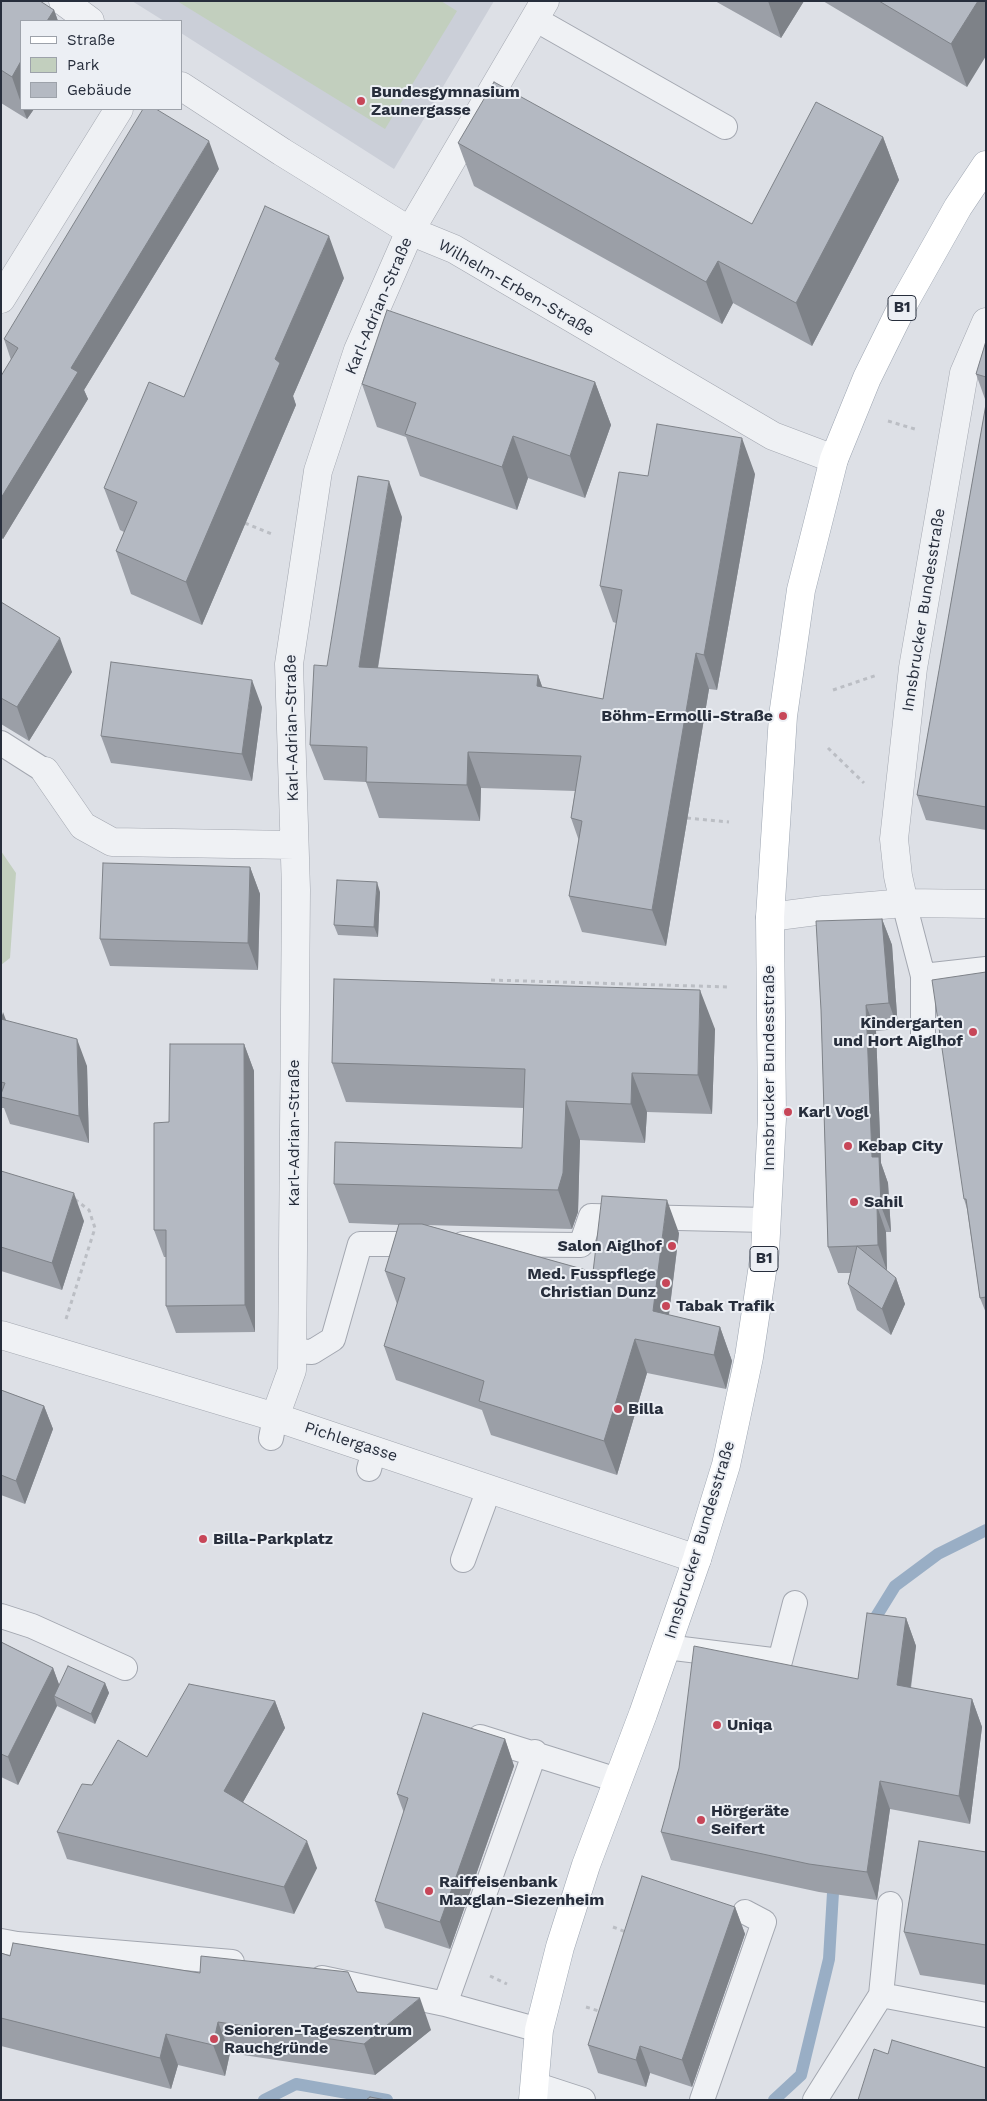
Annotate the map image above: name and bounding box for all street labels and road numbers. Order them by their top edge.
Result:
street label: Karl-Adrian-Straße [341,234,417,378]
street label: Wilhelm-Erben-Straße [435,235,597,341]
road number: B1 [888,296,916,320]
street label: Innsbrucker Bundesstraße [898,507,950,713]
street label: Karl-Adrian-Straße [281,654,303,802]
street label: Innsbrucker Bundesstraße [759,965,779,1171]
street label: Karl-Adrian-Straße [284,1059,304,1207]
road number: B1 [750,1246,778,1272]
street label: Pichlergasse [302,1418,400,1466]
street label: Innsbrucker Bundesstraße [661,1439,739,1641]

